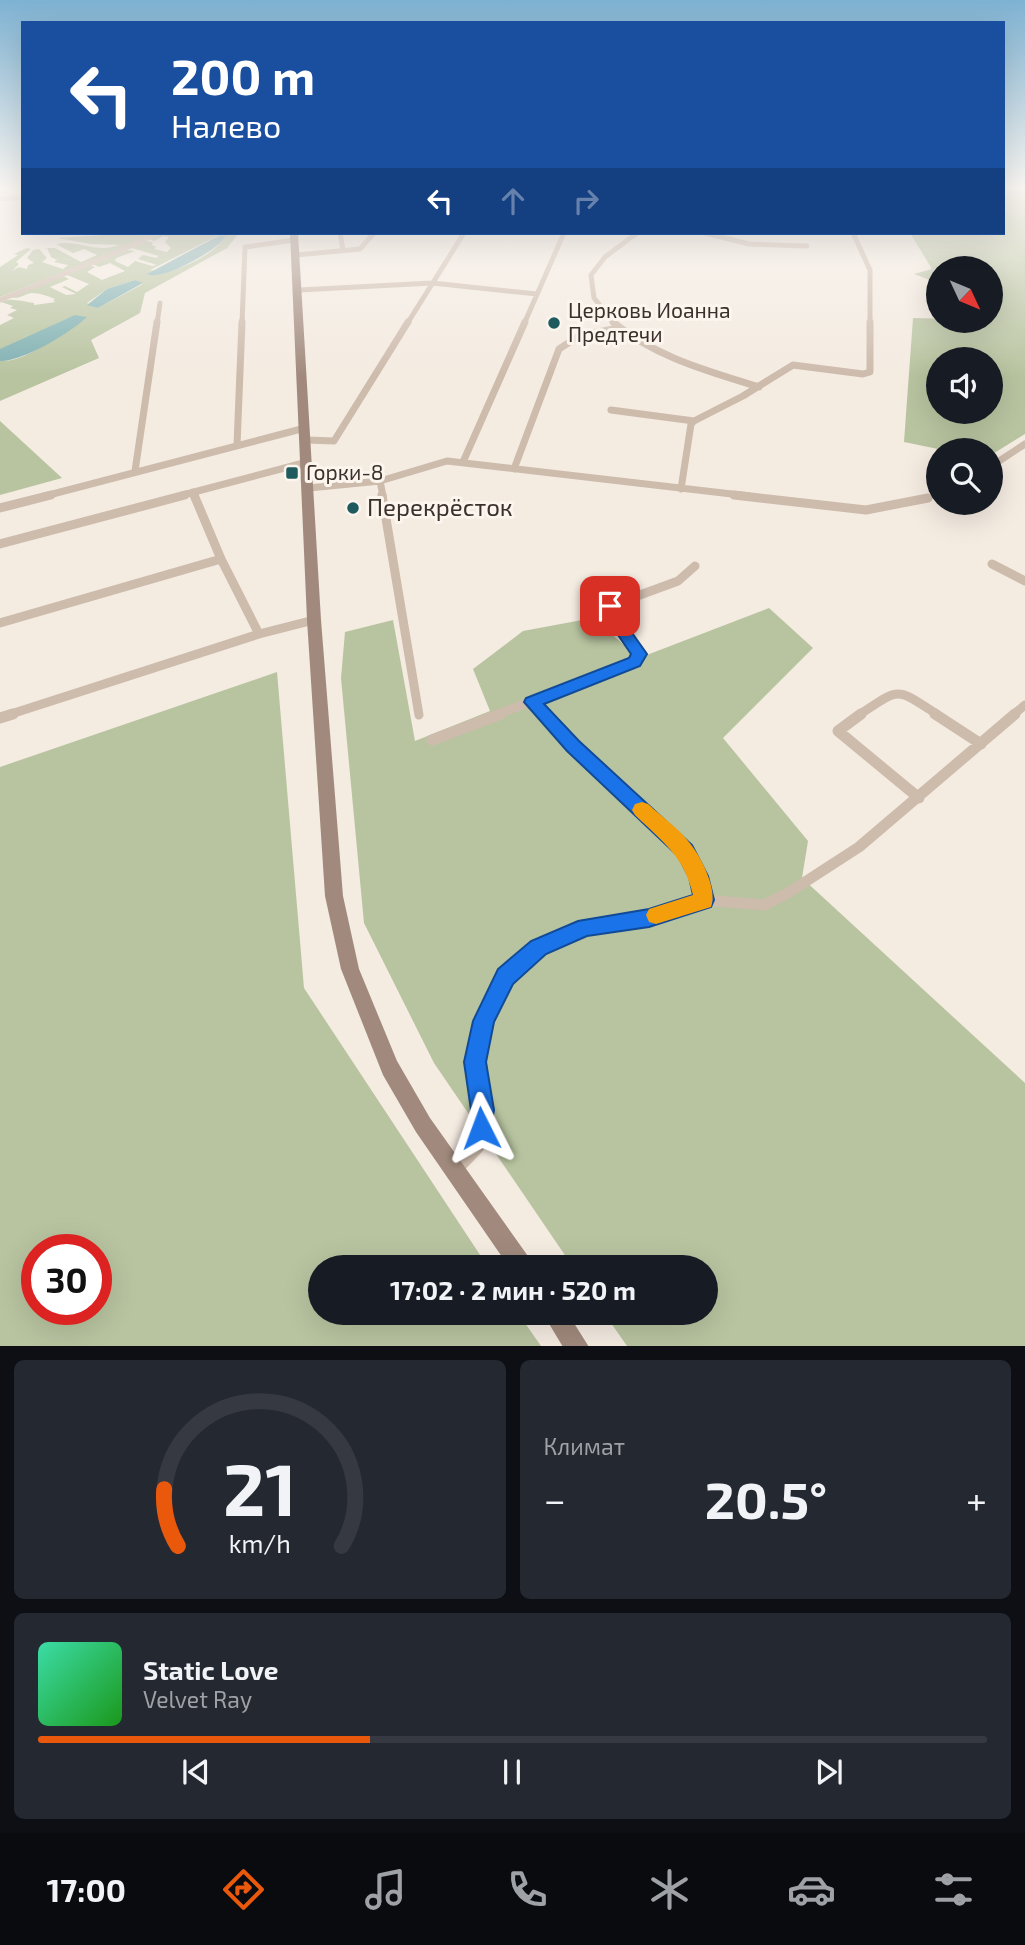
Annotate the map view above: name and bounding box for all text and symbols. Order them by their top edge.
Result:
text: 200 m [171,46,315,105]
icon: left [56,49,147,140]
text: Налево [171,106,281,144]
icon: left [421,182,459,220]
icon: ahead [494,182,532,220]
icon: right [567,182,605,220]
north arrow [926,256,1003,332]
map controls [926,256,1003,515]
place label: Церковь Иоанна Предтечи [568,297,731,346]
marker: Церковь Иоанна Предтечи [546,315,562,331]
button: sound [926,347,1003,424]
button: search [926,438,1003,515]
place label: Горки-8 [306,459,384,484]
marker: Горки-8 [284,465,300,481]
place label: Перекрёсток [367,492,513,521]
marker: Перекрёсток [345,500,361,516]
pin [580,576,640,636]
icon: arrive [591,587,629,625]
position arrow [444,1091,518,1165]
speed limit sign: 30 [21,1234,112,1325]
text: 17:02 · 2 мин · 520 m [390,1274,636,1305]
text: Климат [544,1432,625,1460]
text: 21 [223,1443,297,1531]
text: 20.5° [705,1467,827,1529]
text: − [544,1476,566,1522]
text: + [966,1476,987,1522]
text: km/h [229,1527,291,1557]
text: Static Love [143,1654,279,1685]
text: Velvet Ray [143,1685,252,1713]
icon: previous [177,1753,215,1791]
icon: pause [493,1753,531,1791]
icon: next [810,1753,848,1791]
icon: directions [219,1865,268,1914]
icon: music [361,1865,410,1914]
icon: phone [503,1865,552,1914]
icon: climate [645,1865,694,1914]
icon: car [787,1865,836,1914]
icon: filters [929,1865,978,1914]
text: 17:00 [47,1870,126,1908]

